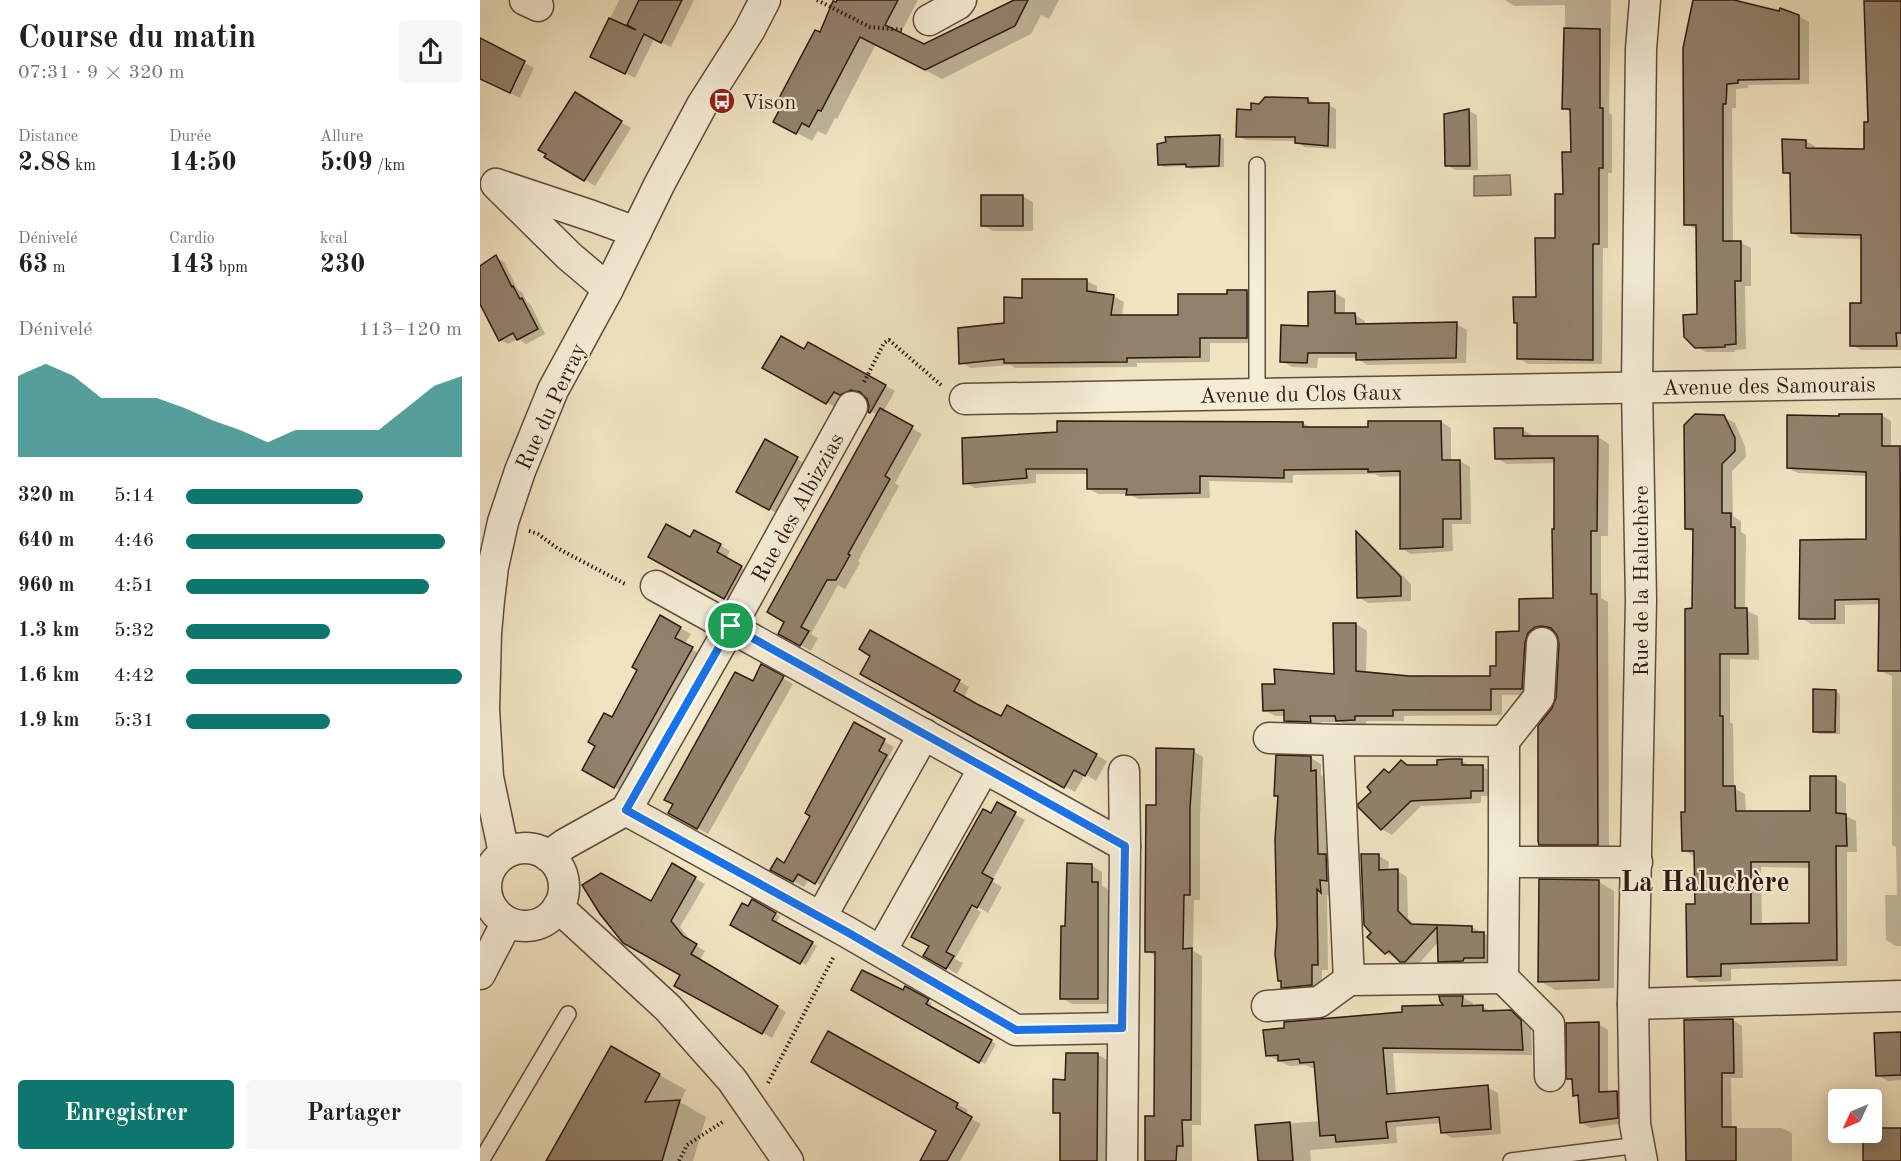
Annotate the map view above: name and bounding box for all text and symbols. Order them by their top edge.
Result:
button: share [399,20,462,83]
text: Course du matin [18,22,256,55]
text: 07:31 · 9 × 320 m [18,63,185,83]
bus stop icon: Vison [707,86,737,116]
place label: Vison [742,92,796,114]
text: Distance [18,129,78,145]
text: Durée [169,129,211,145]
text: Allure [320,129,363,145]
text: 2.88 [18,150,71,176]
text: 14:50 [169,150,237,176]
text: 5:09 [320,150,373,176]
text: km [71,158,96,174]
text: /km [373,158,405,174]
text: Dénivelé [18,231,78,247]
text: Cardio [169,231,215,247]
text: kcal [320,231,348,247]
text: 63 [18,252,48,278]
text: 143 [169,252,214,278]
text: 230 [320,252,365,278]
text: m [48,260,65,276]
text: bpm [214,260,248,276]
text: Dénivelé [18,320,92,340]
text: 113–120 m [359,320,462,340]
street label: Rue du Perray [513,340,591,474]
street label: Avenue des Samourais [1662,374,1876,400]
street label: Avenue du Clos Gaux [1200,382,1403,408]
street label: Rue des Albizzias [749,430,849,586]
street label: Rue de la Haluchère [1631,485,1653,677]
text: 320 m [18,486,74,506]
text: 5:14 [114,486,154,506]
text: 640 m [18,531,74,551]
text: 4:46 [114,531,154,551]
text: 960 m [18,576,74,596]
text: 4:51 [114,576,154,596]
pin [705,600,756,651]
icon: arrive [714,609,747,642]
text: 1.3 km [18,621,80,641]
text: 5:32 [114,621,154,641]
text: 1.6 km [18,666,80,686]
text: 4:42 [114,666,154,686]
text: 1.9 km [18,711,80,731]
text: 5:31 [114,711,154,731]
district label: La Haluchère [1620,870,1790,898]
button: Enregistrer [18,1080,234,1149]
button: Partager [246,1080,462,1149]
north arrow [1828,1089,1882,1143]
map controls [1828,1089,1882,1143]

